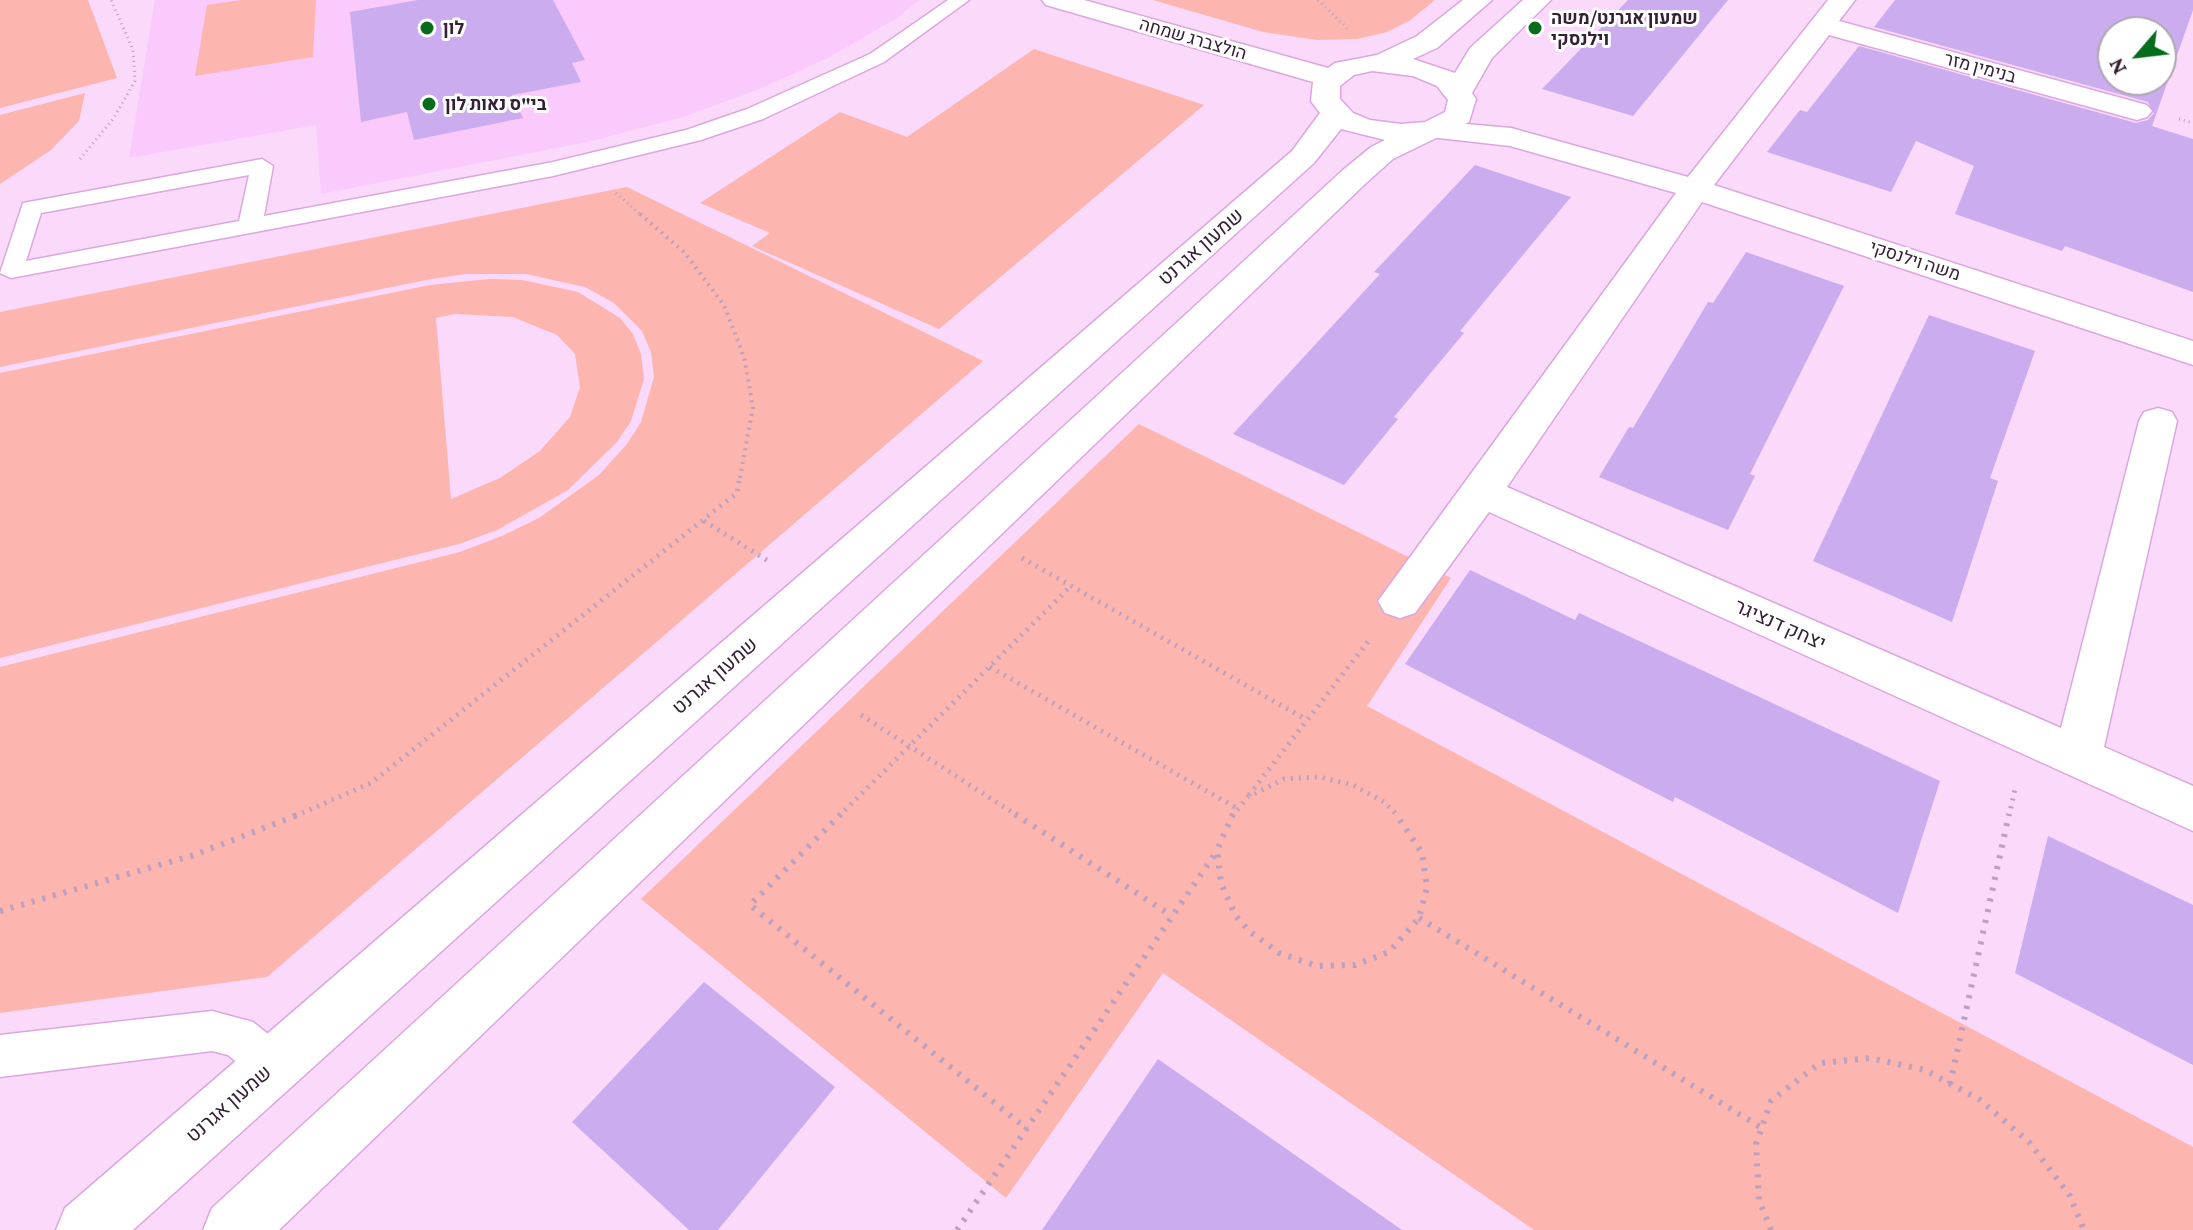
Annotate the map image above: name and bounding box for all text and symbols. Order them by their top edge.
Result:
place label: שמעון אגרנט/משה וילנסקי [1551,7,1698,50]
street label: הולצברג שמחה [1137,13,1249,65]
north arrow [2097,16,2177,96]
place label: לון [443,17,464,39]
marker: לון [418,19,436,37]
marker: שמעון אגרנט/משה וילנסקי [1526,19,1544,37]
street label: בנימין מזר [1942,48,2018,88]
text: N [2103,54,2132,79]
place label: בי"ס נאות לון [445,93,546,115]
marker: בי"ס נאות לון [420,95,438,113]
street label: שמעון אגרנט [1153,203,1249,291]
street label: משה וילנסקי [1867,236,1963,286]
street label: יצחק דנציגר [1731,594,1829,656]
street label: שמעון אגרנט [667,632,763,720]
street label: שמעון אגרנט [181,1060,277,1148]

